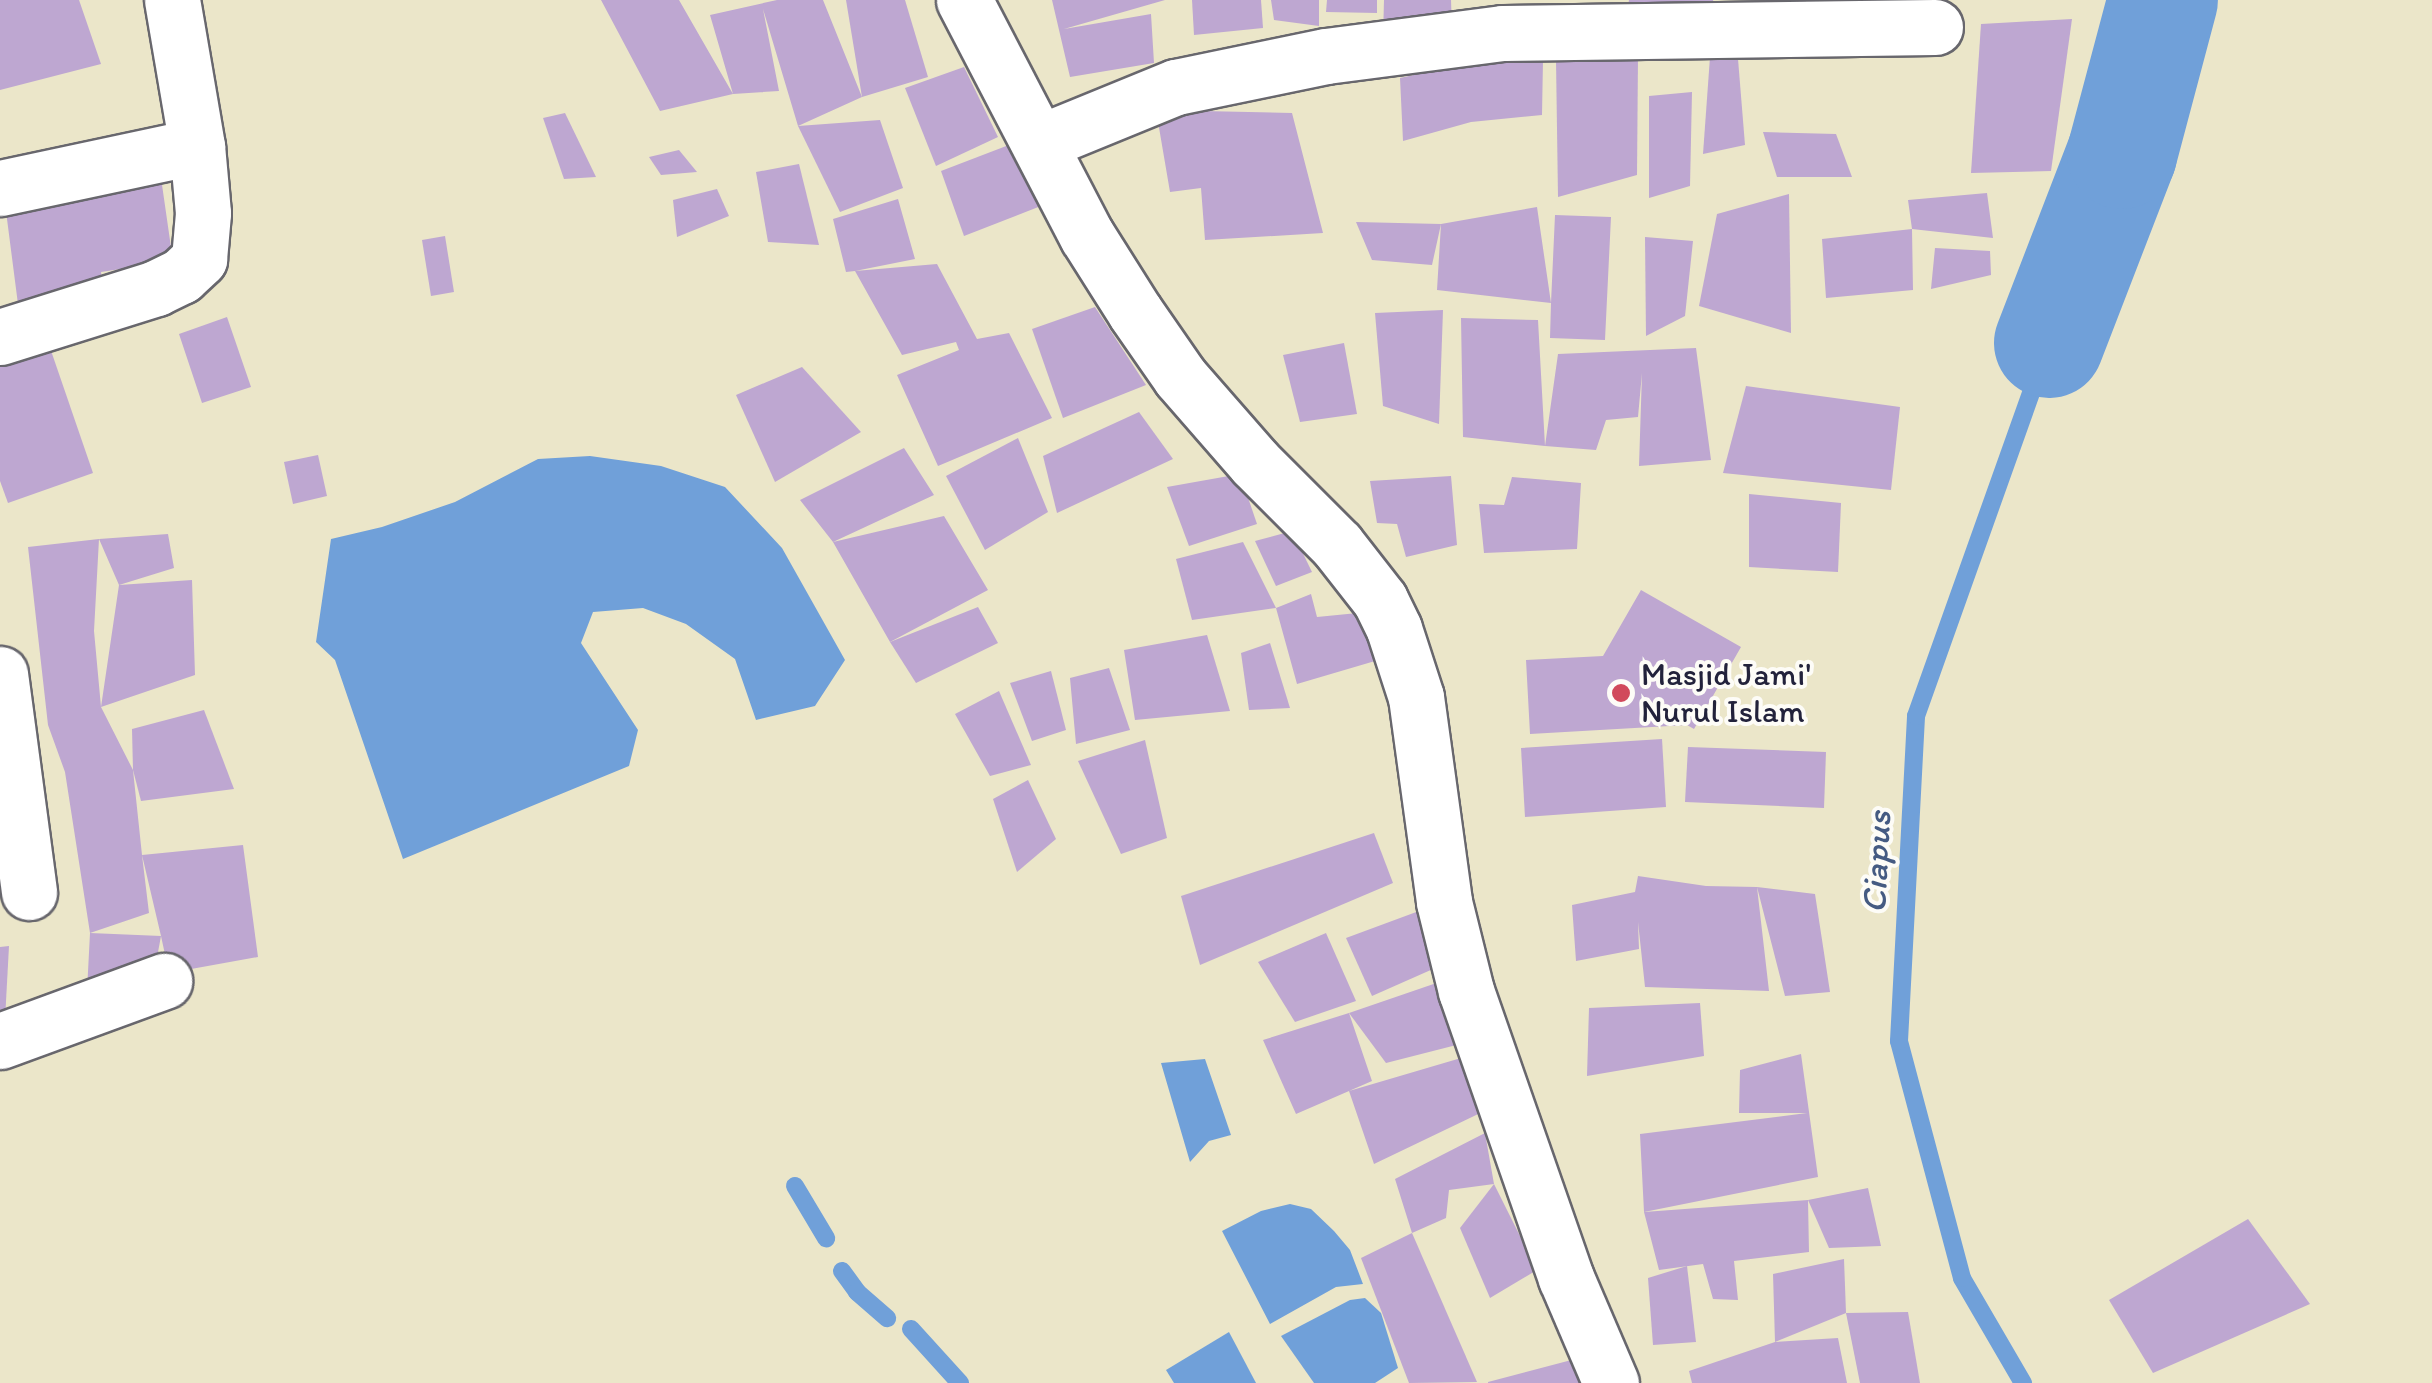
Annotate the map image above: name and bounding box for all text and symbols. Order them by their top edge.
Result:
place label: Masjid Jami' Nurul Islam [1641,656,1810,731]
marker: Masjid Jami' Nurul Islam [1610,682,1632,704]
water label: Ciapus [1852,810,1900,914]

